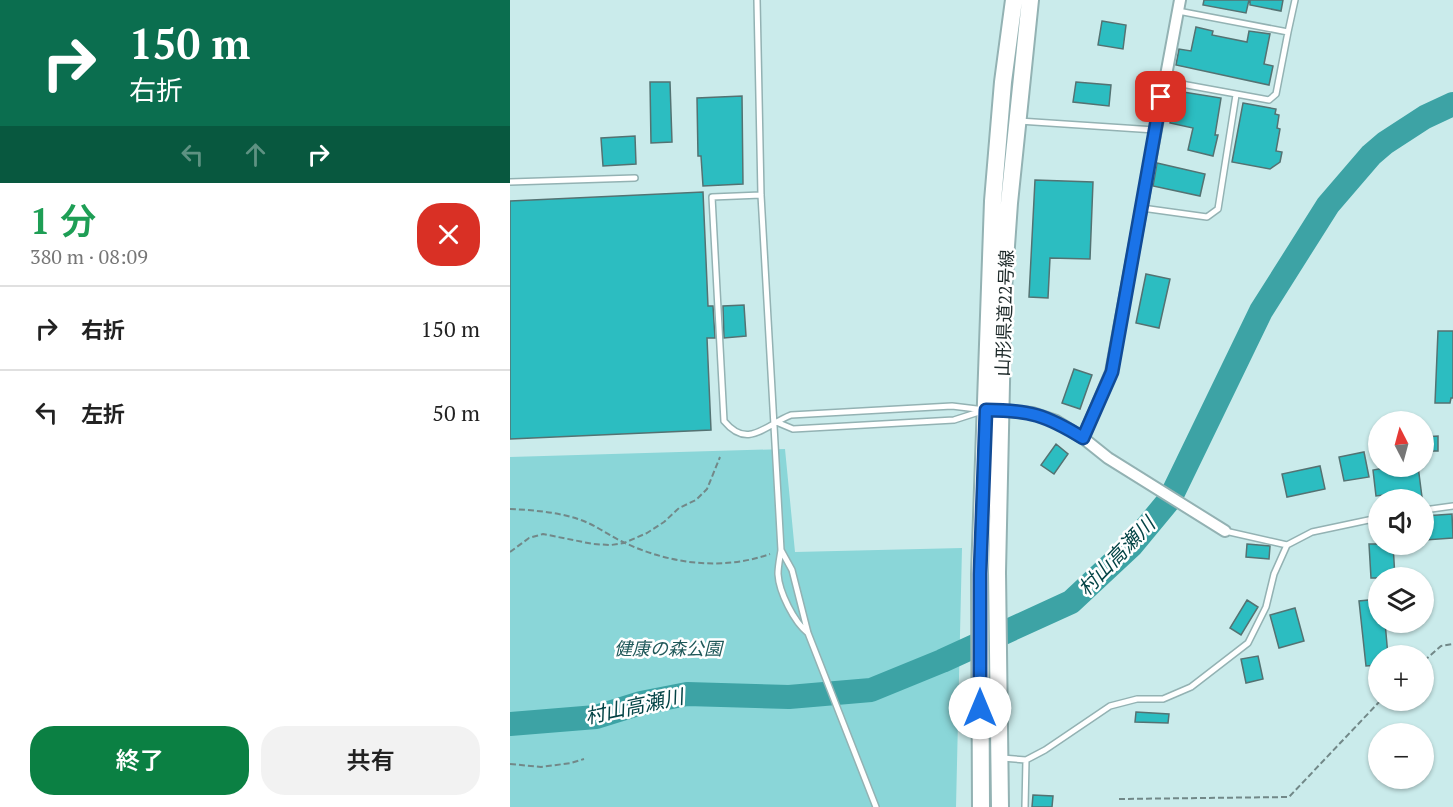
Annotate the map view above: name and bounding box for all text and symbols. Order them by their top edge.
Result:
text: 150 m [129,15,250,71]
icon: right [30,24,108,102]
pin [1135,71,1186,122]
text: 右折 [129,72,183,108]
icon: arrive [1144,80,1177,113]
icon: left [176,138,209,171]
icon: ahead [239,138,272,171]
icon: right [302,138,335,171]
text: 1 分 [30,197,96,244]
button: close [417,203,480,266]
text: 380 m · 08:09 [30,243,148,270]
street label: 山形県道22号線 [990,249,1018,377]
icon: right [30,312,63,345]
text: 150 m [420,314,480,343]
text: 右折 [81,315,125,344]
icon: left [30,396,63,429]
text: 50 m [432,398,480,427]
text: 左折 [81,399,125,428]
north arrow [1368,411,1434,477]
map controls [1368,411,1434,789]
button: sound [1368,489,1434,555]
water label: 村山高瀬川 [1072,509,1162,601]
button: layers [1368,567,1434,633]
park label: 健康の森公園 [614,636,725,660]
button: + [1368,645,1434,711]
position arrow [948,676,1012,740]
water label: 村山高瀬川 [582,682,688,730]
button: − [1368,723,1434,789]
button: 終了 [30,726,249,795]
button: 共有 [261,726,480,795]

